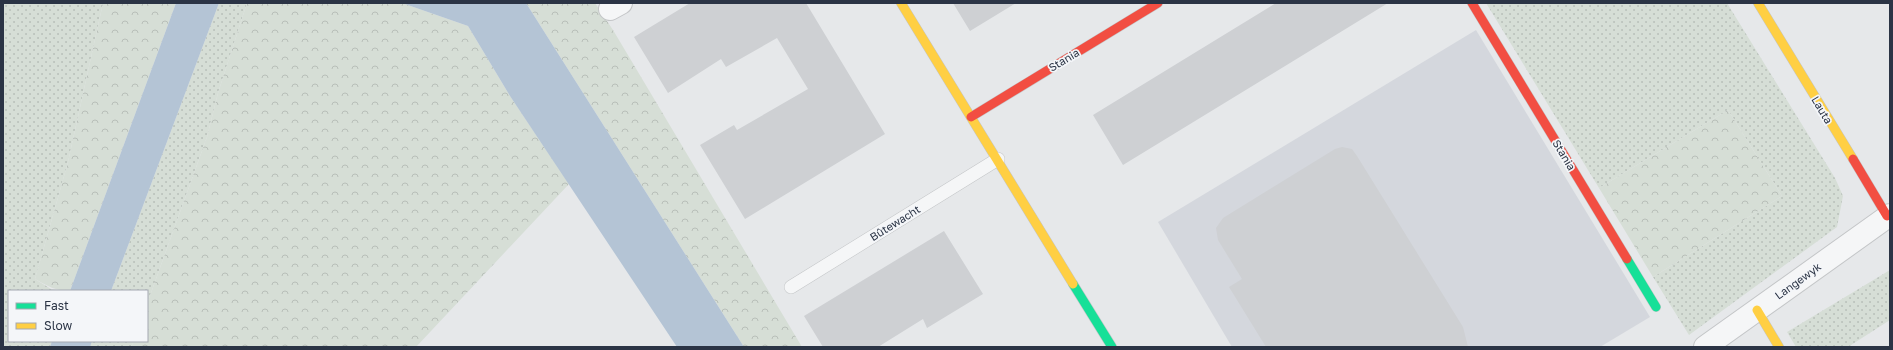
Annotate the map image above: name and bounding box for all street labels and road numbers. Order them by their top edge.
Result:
street label: Stania [1046,45,1081,74]
street label: Lauta [1809,94,1836,126]
street label: Stania [1550,137,1579,172]
street label: Bûtewacht [867,202,922,243]
street label: Langewyk [1772,259,1823,302]

